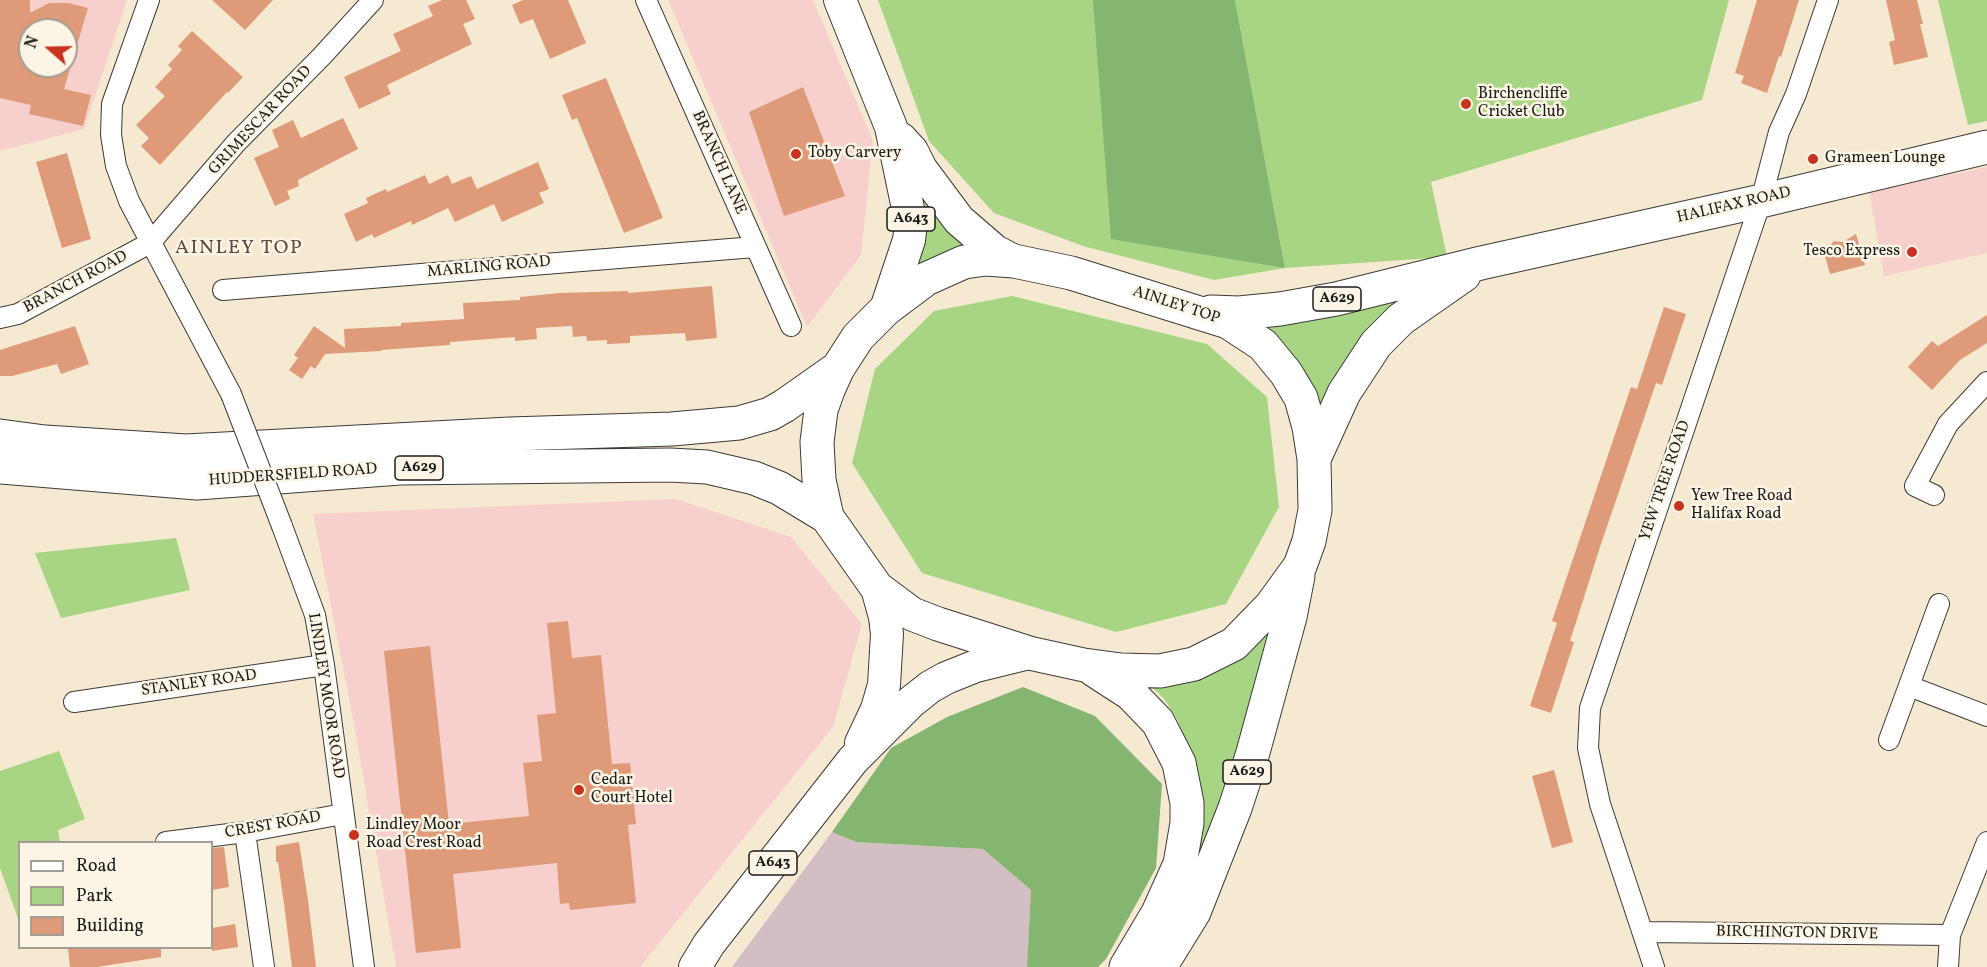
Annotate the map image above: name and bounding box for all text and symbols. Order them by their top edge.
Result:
north arrow [18,18,78,78]
text: N [21,33,45,52]
street label: GRIMESCAR ROAD [205,62,317,180]
place label: Birchencliffe Cricket Club [1478,85,1567,123]
marker: Birchencliffe Cricket Club [1459,97,1473,111]
street label: BRANCH LANE [687,108,749,218]
place label: Toby Carvery [808,144,901,164]
marker: Toby Carvery [789,147,803,161]
place label: Grameen Lounge [1825,149,1945,169]
marker: Grameen Lounge [1806,152,1820,166]
street label: HALIFAX ROAD [1675,184,1793,228]
road number: A643 [887,207,935,231]
district label: AINLEY TOP [175,237,303,261]
place label: Tesco Express [1803,242,1900,262]
marker: Tesco Express [1905,245,1919,259]
street label: BRANCH ROAD [21,248,131,318]
street label: MARLING ROAD [427,253,551,283]
street label: AINLEY TOP [1130,283,1222,329]
road number: A629 [1313,287,1361,311]
street label: YEW TREE ROAD [1636,418,1696,544]
road number: A629 [395,456,443,480]
street label: HUDDERSFIELD ROAD [208,461,378,491]
place label: Yew Tree Road Halifax Road [1691,487,1793,525]
marker: Yew Tree Road Halifax Road [1672,499,1686,513]
street label: LINDLEY MOOR ROAD [302,612,348,780]
street label: STANLEY ROAD [140,666,258,702]
road number: A629 [1223,760,1271,784]
place label: Cedar Court Hotel [591,771,673,809]
marker: Cedar Court Hotel [572,783,586,797]
street label: CREST ROAD [224,808,322,844]
place label: Lindley Moor Road Crest Road [366,816,482,854]
marker: Lindley Moor Road Crest Road [347,828,361,842]
legend [18,841,213,949]
road number: A643 [749,851,797,875]
text: Road [76,854,117,879]
text: Park [76,884,113,909]
text: Building [76,914,144,939]
street label: BIRCHINGTON DRIVE [1716,923,1878,945]

